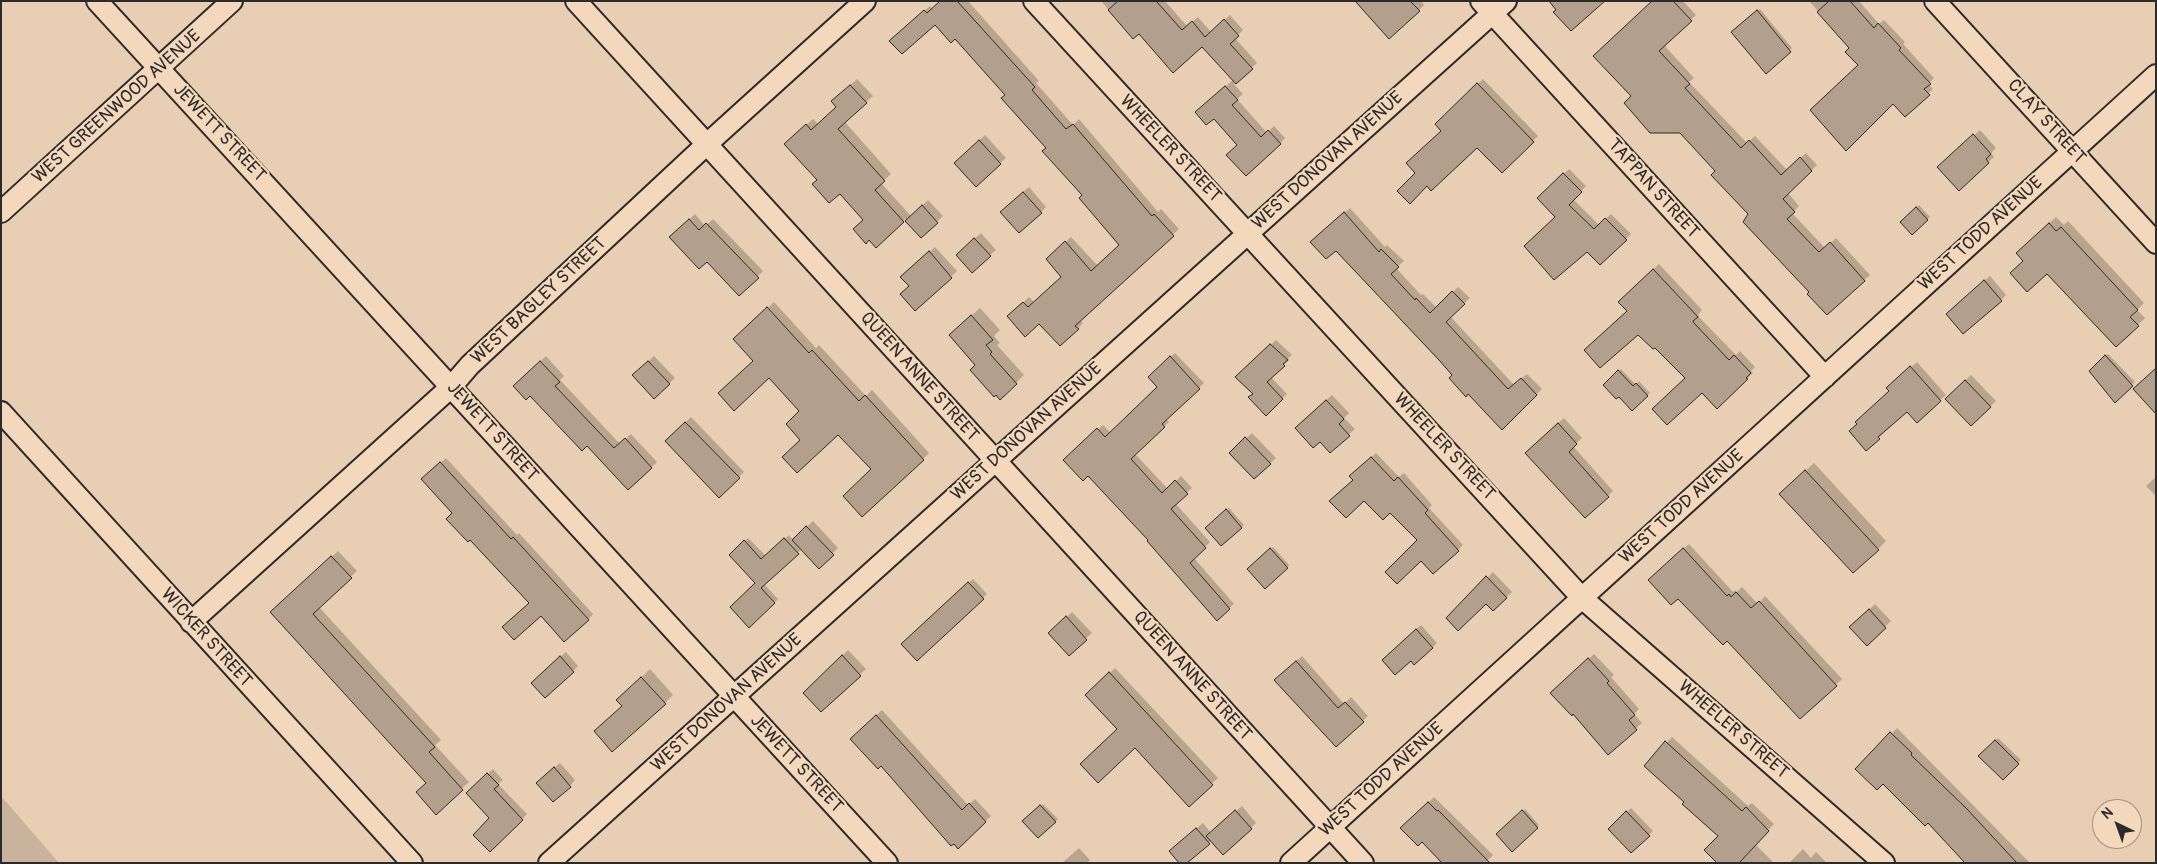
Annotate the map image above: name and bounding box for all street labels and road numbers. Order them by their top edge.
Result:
street label: WEST GREENWOOD AVENUE [28,26,206,188]
street label: CLAY STREET [2002,75,2090,169]
street label: JEWETT STREET [168,79,270,187]
street label: WEST DONOVAN AVENUE [1248,87,1408,235]
street label: WHEELER STREET [1115,91,1225,207]
street label: TAPPAN STREET [1603,135,1703,243]
street label: WEST TODD AVENUE [1914,172,2048,296]
street label: WEST BAGLEY STREET [467,233,611,369]
street label: QUEEN ANNE STREET [855,308,983,446]
street label: WEST DONOVAN AVENUE [947,358,1107,506]
street label: JEWETT STREET [442,378,542,486]
street label: WHEELER STREET [1389,389,1499,505]
street label: WEST TODD AVENUE [1615,445,1749,569]
street label: WICKER STREET [156,584,256,692]
street label: QUEEN ANNE STREET [1128,607,1256,745]
street label: WEST DONOVAN AVENUE [647,629,807,777]
street label: WHEELER STREET [1673,676,1793,784]
street label: JEWETT STREET [745,710,847,818]
street label: WEST TODD AVENUE [1315,718,1449,842]

